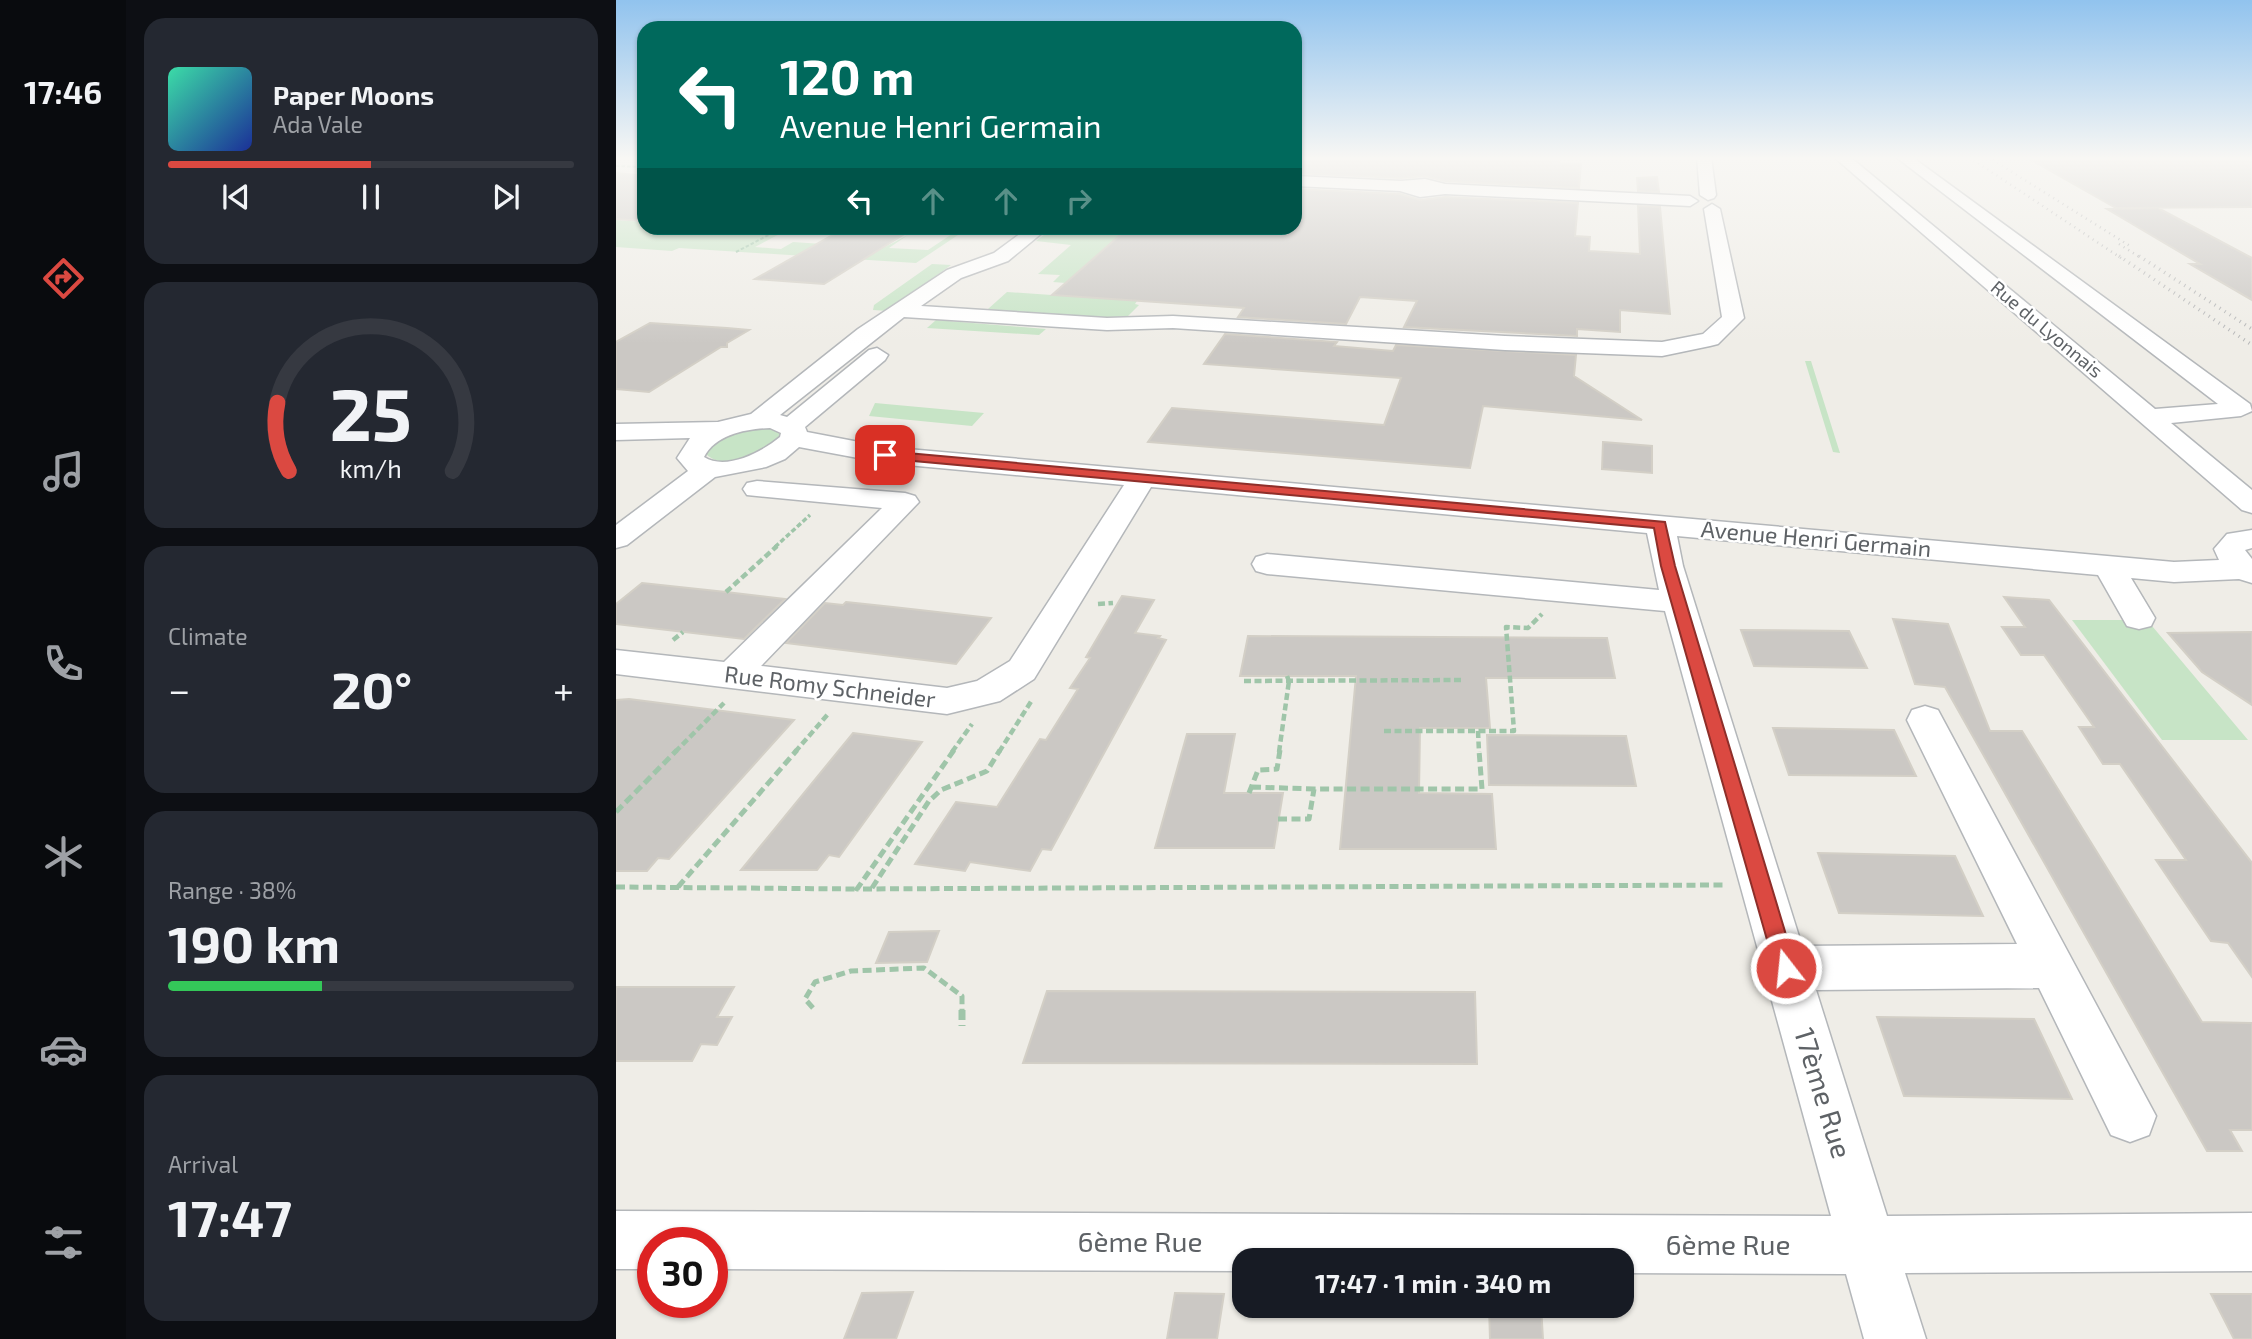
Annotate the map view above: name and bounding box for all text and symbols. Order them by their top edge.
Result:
text: 120 m [780,46,914,105]
icon: left [665,49,756,140]
text: 17:46 [24,72,102,110]
text: Paper Moons [273,79,434,110]
text: Avenue Henri Germain [780,106,1102,144]
text: Ada Vale [273,110,363,138]
icon: previous [217,178,255,216]
icon: pause [352,178,390,216]
icon: next [487,178,525,216]
icon: left [841,182,879,220]
icon: ahead [914,182,952,220]
icon: ahead [987,182,1025,220]
icon: right [1060,182,1098,220]
icon: directions [39,254,88,303]
street label: Rue du Lyonnais [1987,275,2108,382]
text: 25 [330,369,412,457]
pin [855,425,915,485]
icon: arrive [866,436,904,474]
icon: music [39,447,88,496]
text: km/h [340,453,402,483]
street label: Avenue Henri Germain [1700,514,1932,562]
text: Climate [168,622,248,650]
icon: phone [39,639,88,688]
text: 20° [331,657,412,719]
street label: Rue Romy Schneider [723,659,937,713]
text: − [168,666,190,712]
text: + [553,666,574,712]
icon: climate [39,832,88,881]
text: Range · 38% [168,876,296,904]
text: 190 km [168,911,340,973]
position arrow [1749,931,1823,1005]
street label: 17ème Rue [1788,1023,1860,1162]
icon: car [39,1025,88,1074]
text: Arrival [168,1150,238,1178]
text: 17:47 [168,1185,292,1247]
icon: filters [39,1218,88,1267]
street label: 6ème Rue [1077,1224,1203,1258]
speed limit sign: 30 [637,1227,728,1318]
street label: 6ème Rue [1665,1227,1791,1261]
text: 17:47 · 1 min · 340 m [1315,1267,1551,1298]

